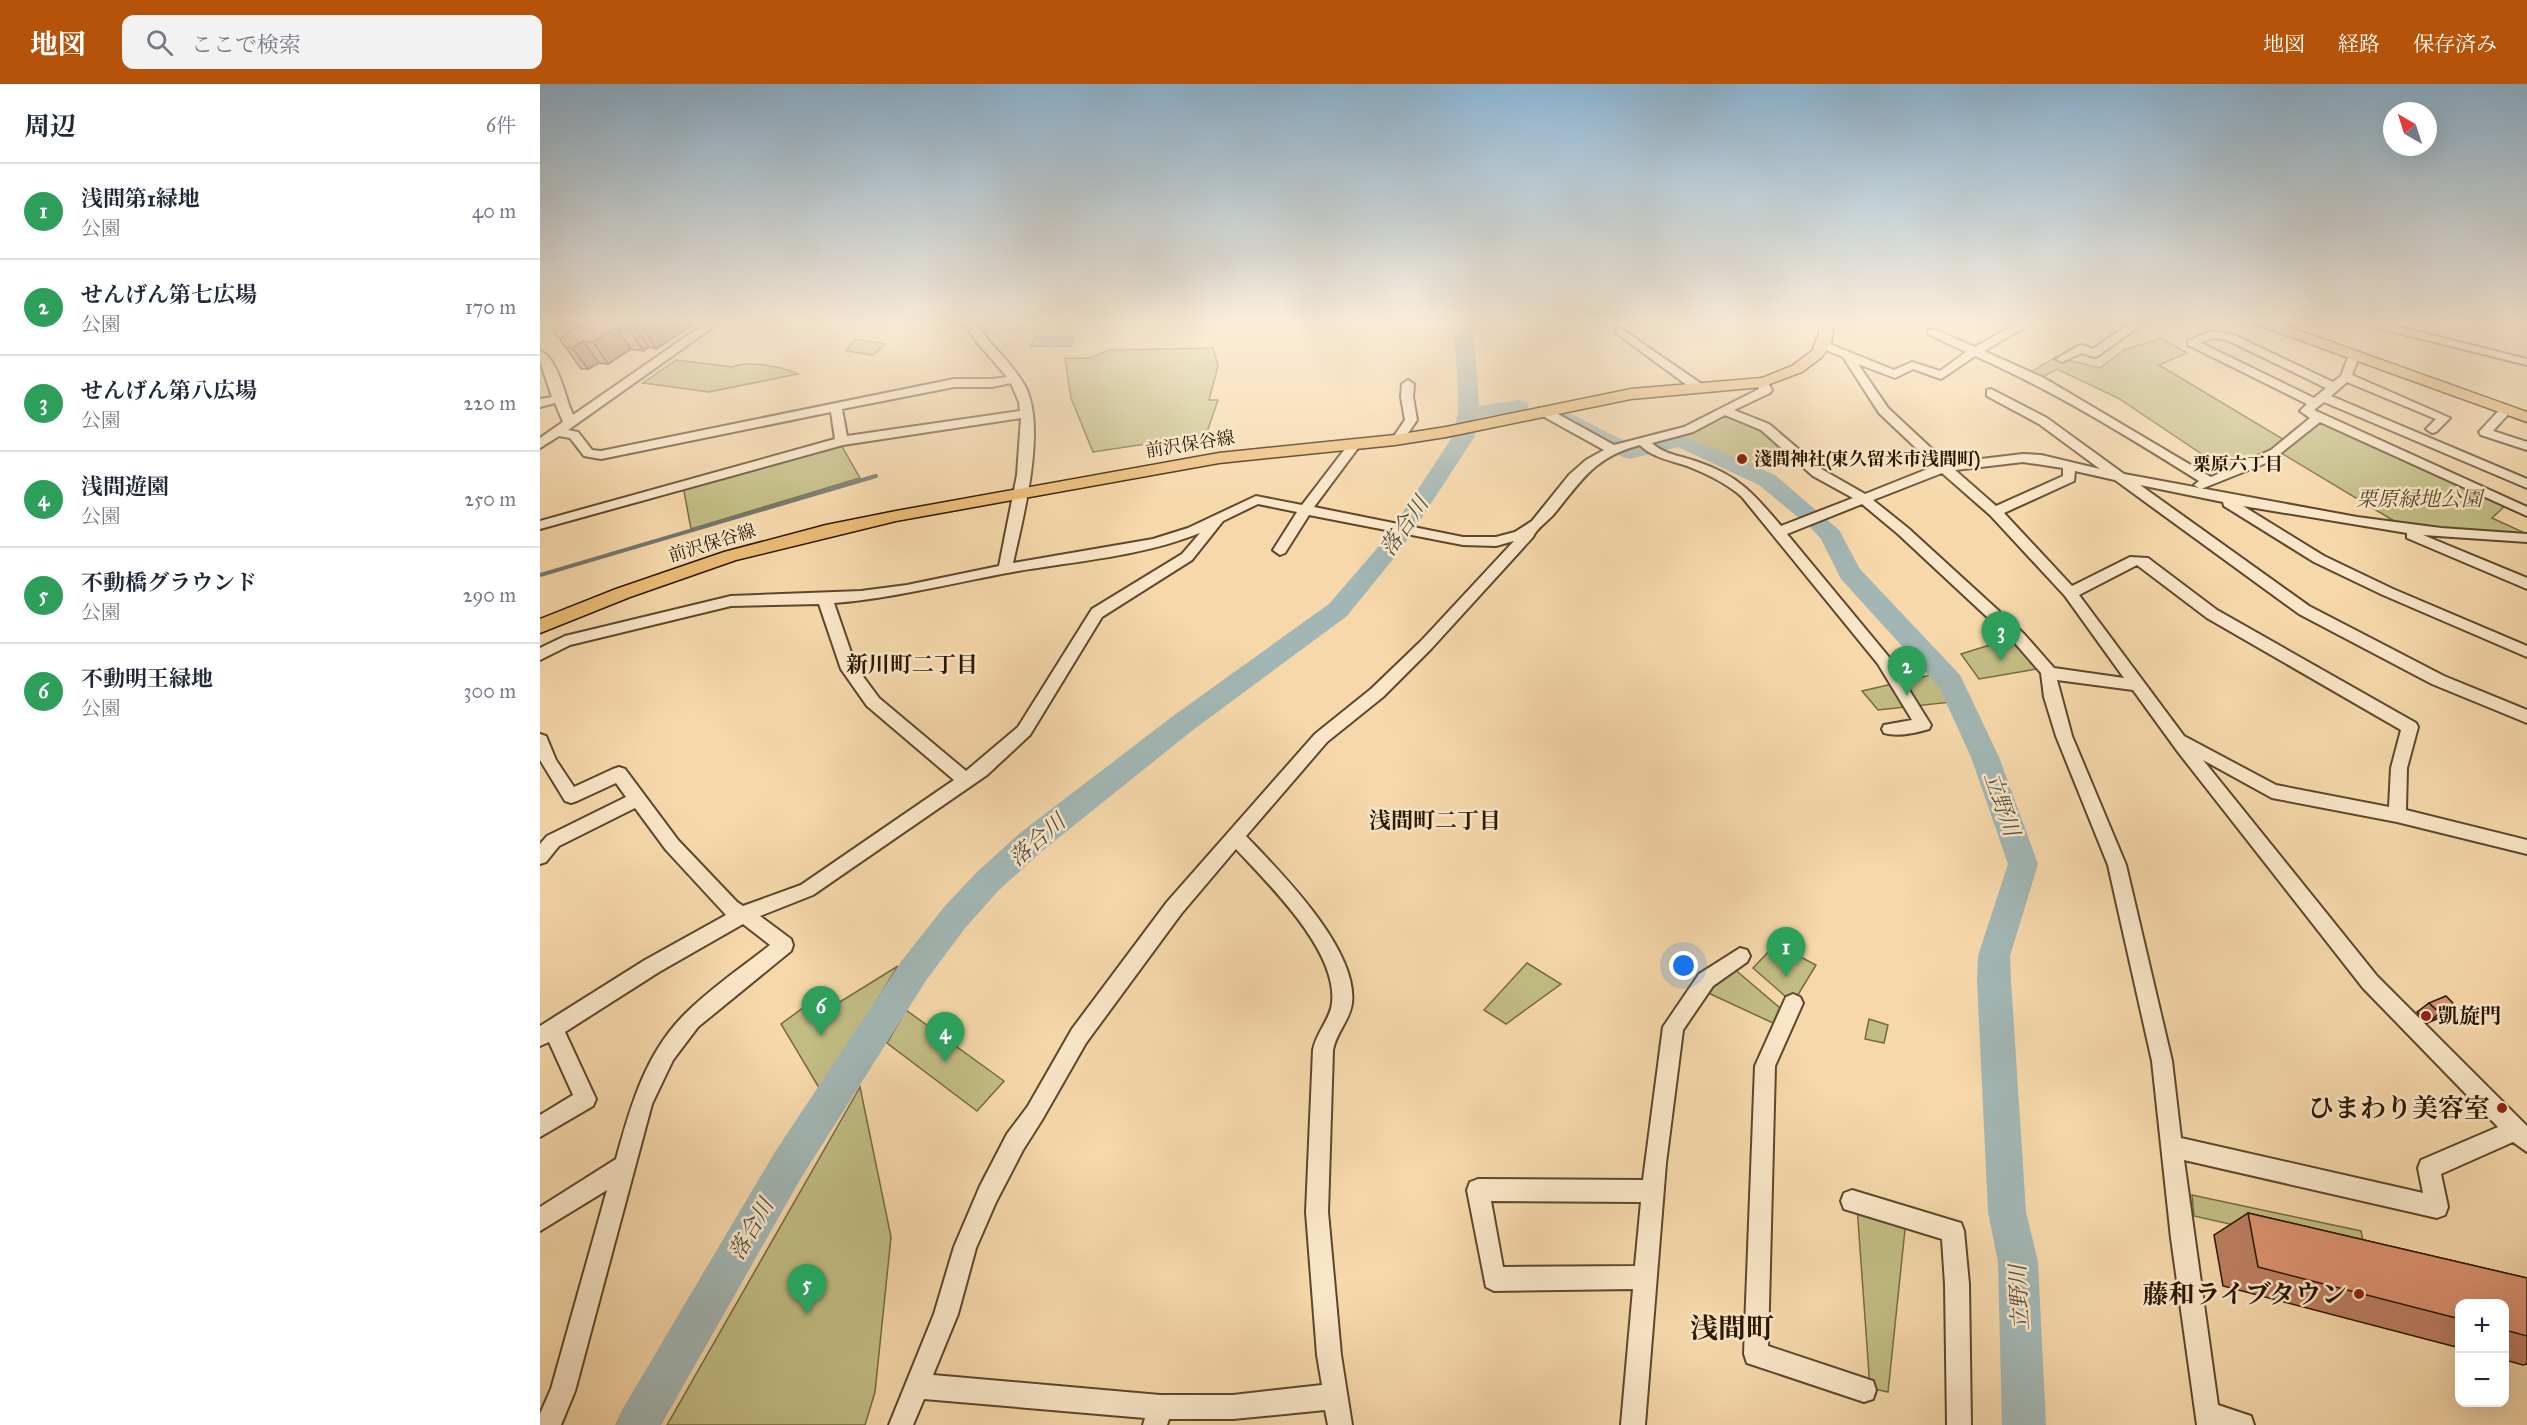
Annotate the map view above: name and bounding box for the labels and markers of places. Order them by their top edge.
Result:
place label: 淺間神社(東久留米市浅間町) [1754,448,1980,471]
marker: 淺間神社(東久留米市浅間町) [1735,452,1749,466]
pin: 3 [1982,612,2020,661]
pin: 2 [1888,646,1926,696]
pin: 1 [1766,928,1806,977]
pin: 6 [802,986,840,1036]
place label: 凱旋門 [2438,1003,2501,1029]
marker: 凱旋門 [2419,1009,2433,1023]
pin: 4 [926,1012,964,1062]
place label: ひまわり美容室 [2308,1092,2490,1124]
marker: ひまわり美容室 [2495,1101,2509,1115]
pin: 5 [788,1264,826,1314]
place label: 藤和ライブタウン [2142,1278,2347,1310]
marker: 藤和ライブタウン [2352,1287,2366,1301]

